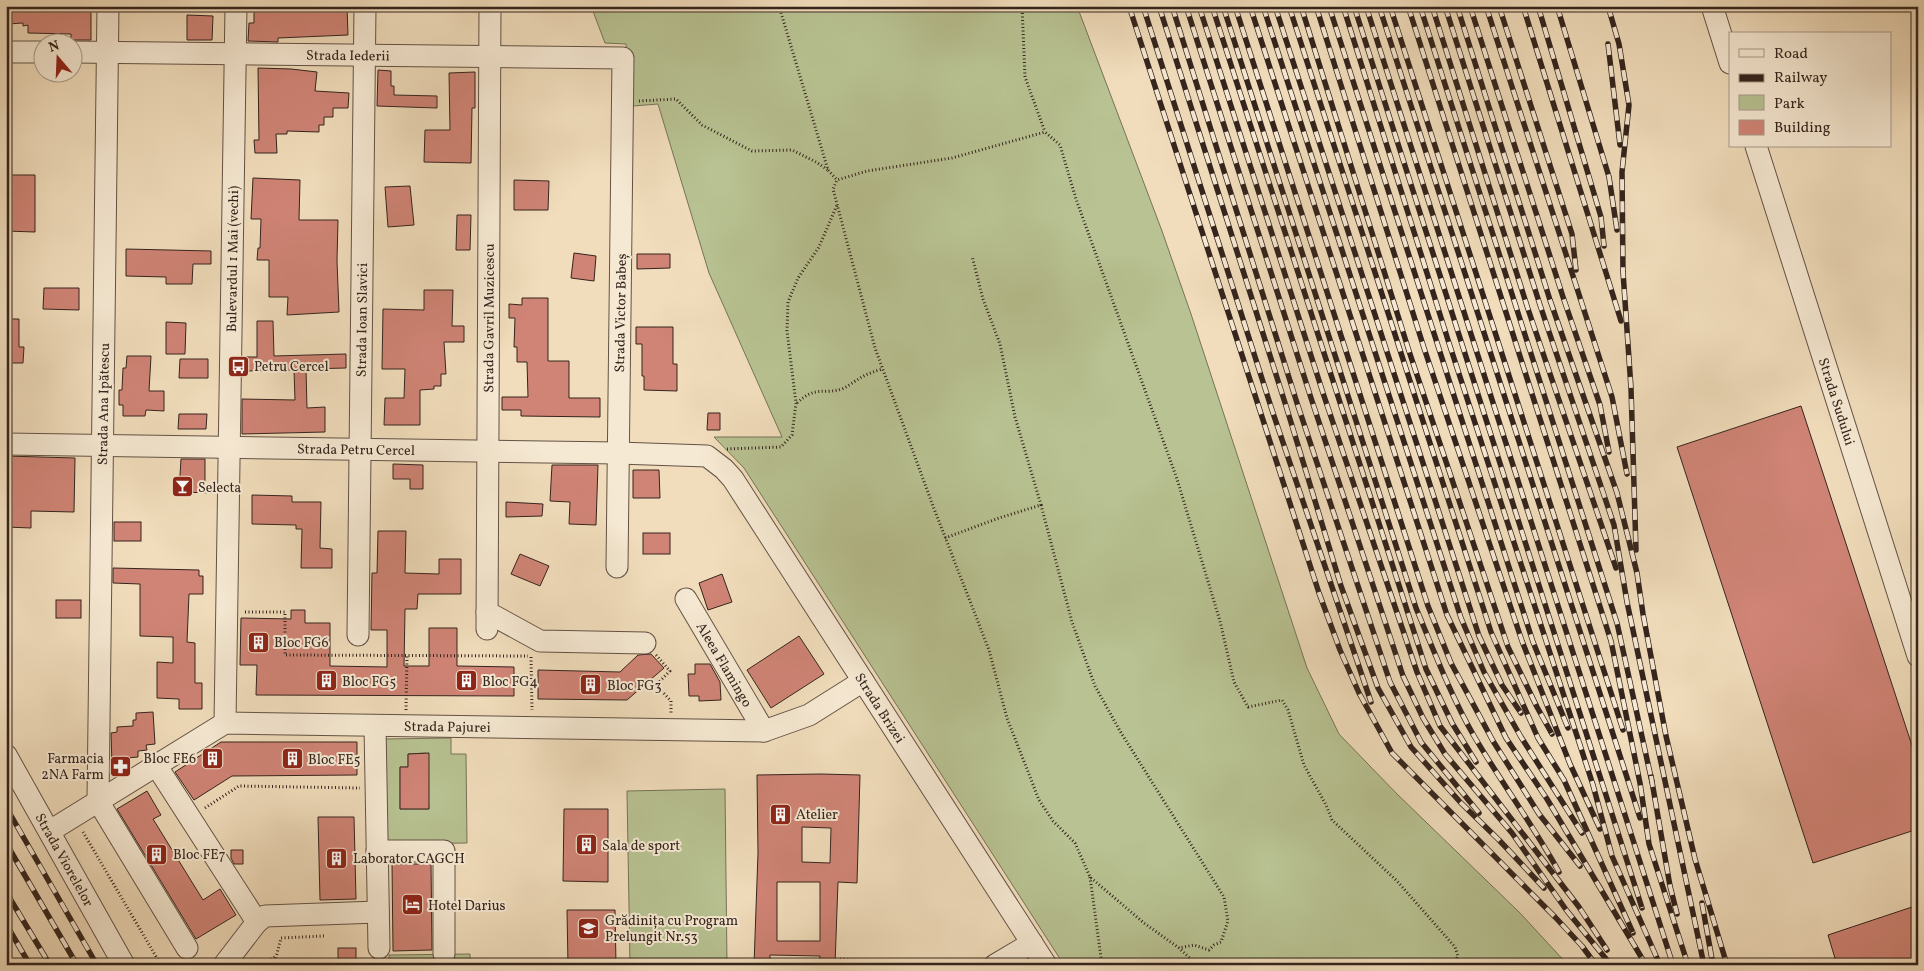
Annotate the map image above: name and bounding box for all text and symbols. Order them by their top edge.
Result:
north arrow [32,32,82,82]
legend [1729,32,1892,148]
text: N [46,36,62,58]
text: Road [1774,44,1808,65]
street label: Strada Iederii [306,47,390,66]
text: Railway [1774,68,1827,89]
text: Park [1774,94,1805,115]
text: Building [1774,118,1831,139]
street label: Bulevardul 1 Mai (vechi) [223,186,244,332]
street label: Strada Gavril Muzicescu [480,243,500,393]
street label: Strada Victor Babeș [611,253,632,373]
street label: Strada Ioan Slavici [353,263,373,377]
street label: Strada Ana Ipătescu [94,343,115,465]
bus stop icon: Petru Cercel [226,354,250,378]
street label: Strada Sudului [1813,356,1859,448]
place label: Petru Cercel [254,358,329,377]
street label: Strada Petru Cercel [297,440,415,461]
bar icon: Selecta [170,475,194,499]
place label: Selecta [198,479,241,498]
street label: Aleea Flamingo [691,619,756,711]
building icon: Bloc FG6 [246,630,270,654]
place label: Bloc FG6 [274,634,329,653]
building icon: Bloc FG5 [314,669,338,693]
building icon: Bloc FG4 [454,669,478,693]
street label: Strada Brizei [849,670,909,747]
place label: Bloc FG5 [342,673,396,692]
place label: Bloc FG4 [482,673,538,692]
building icon: Bloc FG3 [579,673,603,697]
place label: Bloc FG3 [607,677,662,696]
street label: Strada Pajurei [404,718,491,738]
building icon: Bloc FE6 [200,746,224,770]
building icon: Bloc FE5 [280,747,304,771]
place label: Farmacia 2NA Farm [41,750,104,785]
place label: Bloc FE6 [143,750,196,769]
place label: Bloc FE5 [308,751,360,770]
pharmacy icon: Farmacia 2NA Farm [108,754,132,778]
building icon: Atelier [768,802,792,826]
place label: Atelier [796,806,838,825]
street label: Strada Viorelelor [30,810,97,911]
building icon: Sala de sport [574,833,598,857]
place label: Sala de sport [602,837,680,856]
building icon: Bloc FE7 [145,842,169,866]
place label: Bloc FE7 [173,846,226,865]
building icon: Laborator CAGCH [325,846,349,870]
place label: Laborator CAGCH [353,850,465,869]
hotel icon: Hotel Darius [400,893,424,917]
place label: Hotel Darius [428,897,506,916]
place label: Grădinița cu Program Prelungit Nr.53 [605,912,738,947]
school or university icon: Grădinița cu Program Prelungit Nr.53 [577,916,601,940]

